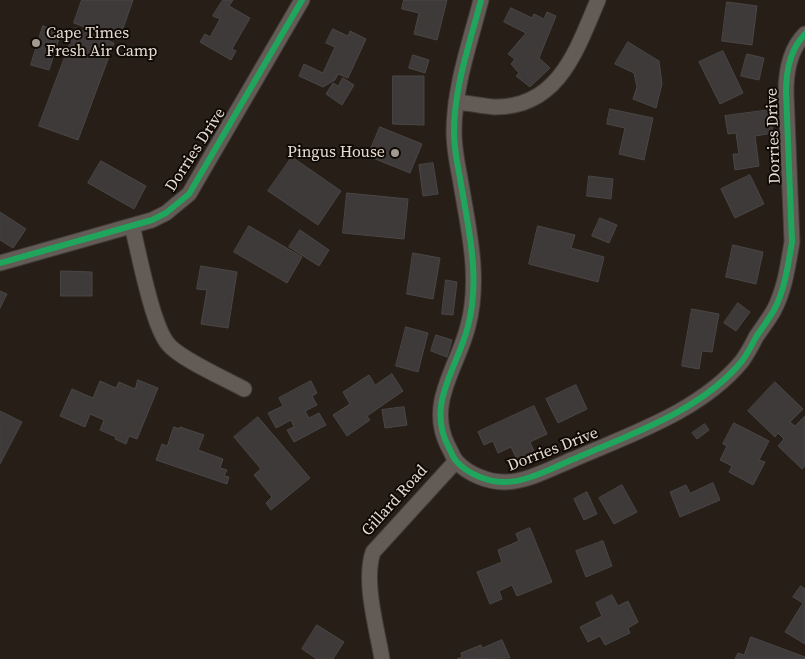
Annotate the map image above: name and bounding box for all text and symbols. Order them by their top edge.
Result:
place label: Cape Times Fresh Air Camp [46,24,157,62]
marker: Cape Times Fresh Air Camp [30,37,42,49]
street label: Dorries Drive [763,88,785,184]
street label: Dorries Drive [162,105,230,195]
place label: Pingus House [287,143,385,163]
marker: Pingus House [389,147,401,159]
street label: Dorries Drive [505,424,601,476]
street label: Gillard Road [358,462,432,540]

